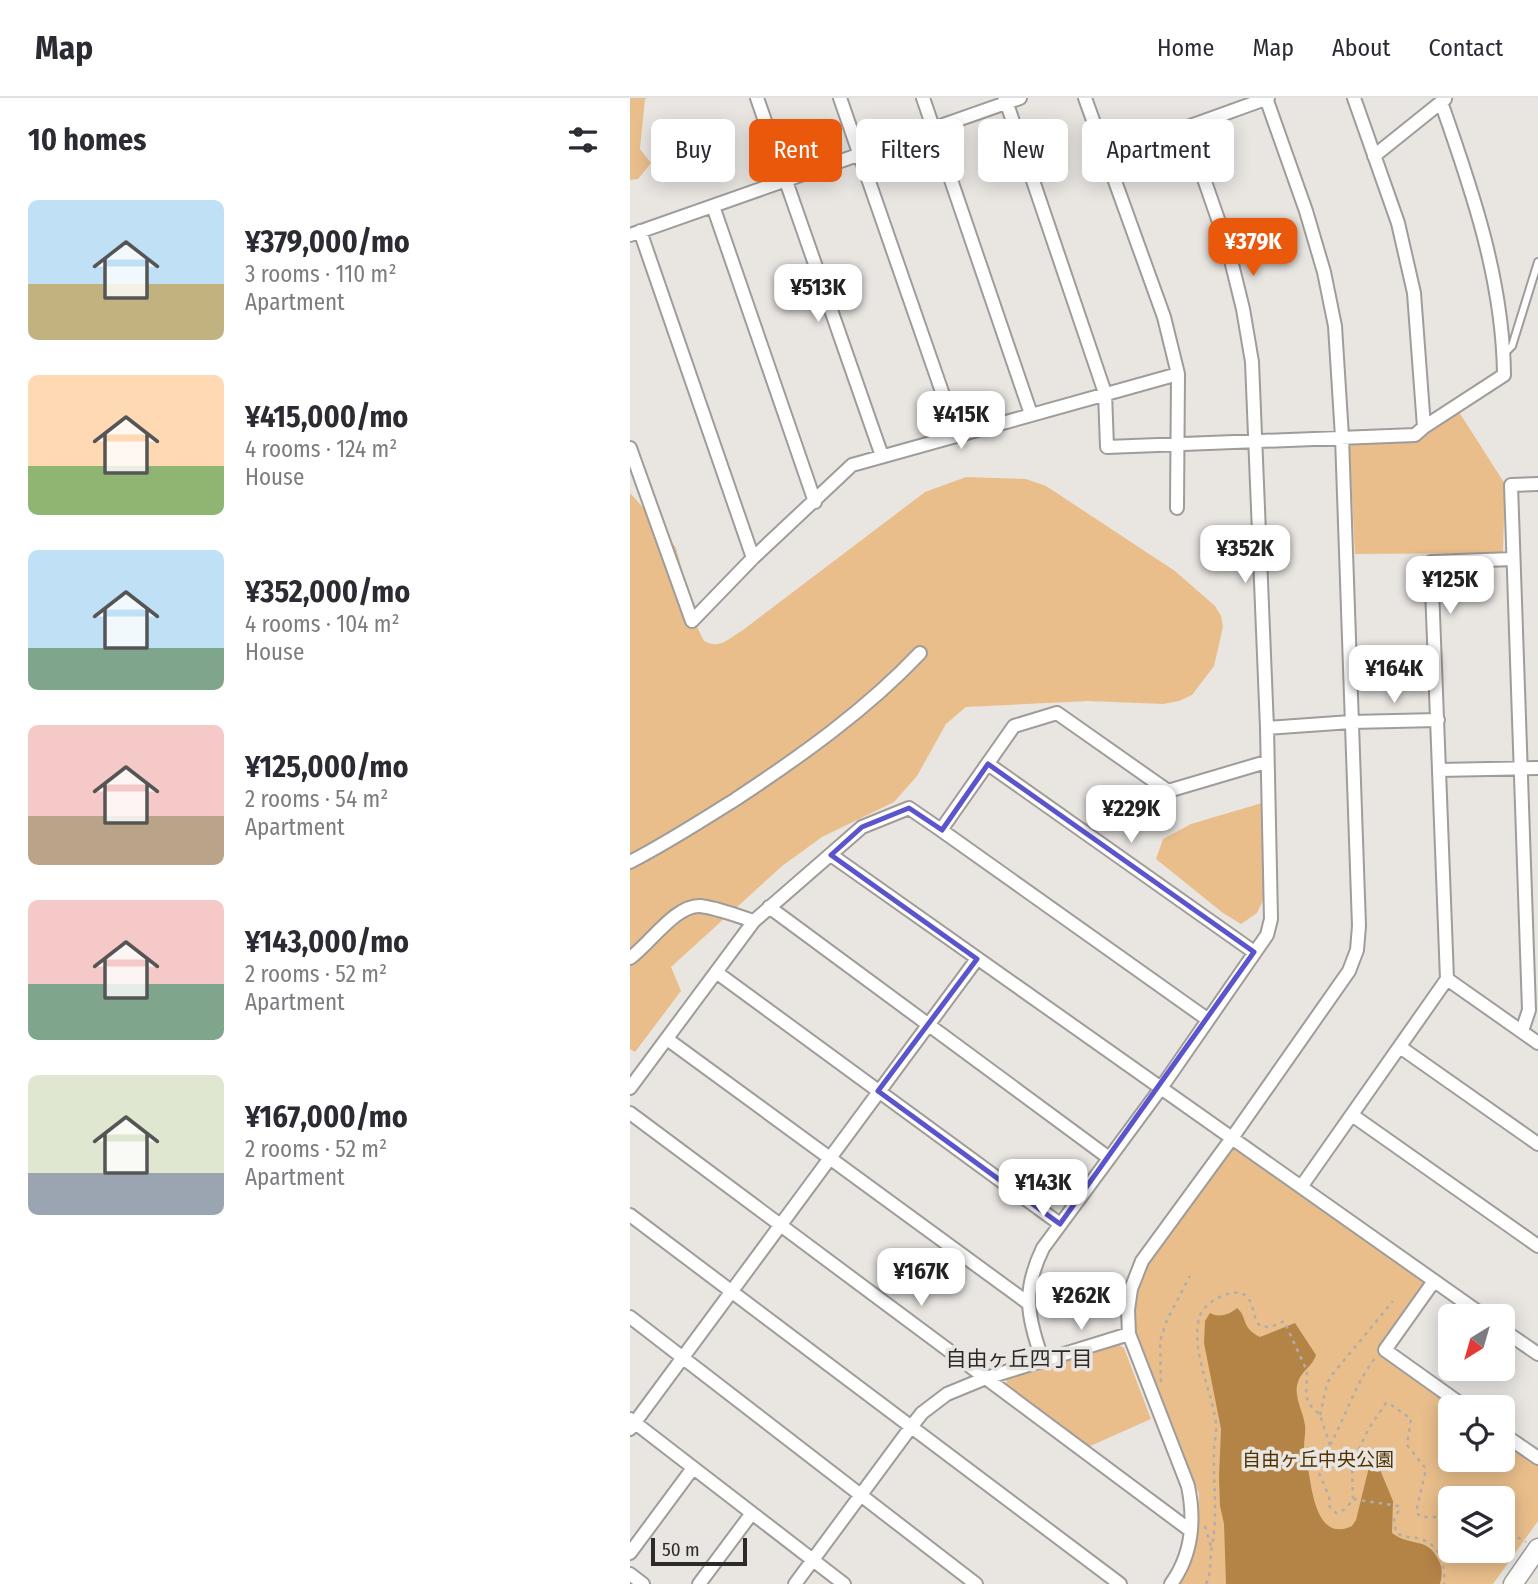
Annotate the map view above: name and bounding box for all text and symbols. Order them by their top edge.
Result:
text: Map [35,28,93,68]
text: Home [1157,34,1214,62]
text: Map [1252,34,1294,62]
text: About [1332,34,1390,62]
text: Contact [1428,34,1503,62]
chip: Buy [651,119,735,182]
chip: Rent [749,119,842,182]
chip: Filters [856,119,964,182]
chip: New [978,119,1068,182]
chip: Apartment [1082,119,1234,182]
icon: filters [564,121,602,159]
text: 10 homes [28,122,146,158]
pin: ¥379K [1204,218,1302,278]
text: ¥379,000/mo [245,224,410,260]
text: ¥379K [1224,227,1282,255]
icon: home [84,228,168,312]
text: 3 rooms · 110 m² [245,260,396,288]
pin: ¥513K [769,264,867,324]
text: ¥513K [790,273,846,301]
text: Apartment [245,288,345,316]
pin: ¥415K [912,392,1010,451]
text: ¥415,000/mo [245,399,408,435]
text: ¥415K [933,400,989,428]
icon: home [84,403,168,487]
text: 4 rooms · 124 m² [245,435,397,463]
text: House [245,463,304,491]
pin: ¥352K [1196,526,1294,585]
text: ¥352K [1216,534,1274,562]
pin: ¥125K [1401,556,1499,616]
text: ¥125K [1422,565,1478,593]
text: ¥352,000/mo [245,574,410,610]
icon: home [84,578,168,662]
text: 4 rooms · 104 m² [245,610,400,638]
text: House [245,638,304,666]
pin: ¥164K [1345,646,1443,705]
text: ¥164K [1365,654,1423,682]
text: ¥125,000/mo [245,749,408,785]
icon: home [84,753,168,837]
text: 2 rooms · 54 m² [245,785,388,813]
pin: ¥229K [1082,786,1180,845]
text: ¥229K [1102,794,1160,822]
text: Apartment [245,813,345,841]
text: ¥143,000/mo [245,924,409,960]
icon: home [84,928,168,1012]
text: 2 rooms · 52 m² [245,960,387,988]
text: Apartment [245,988,345,1016]
text: ¥167,000/mo [245,1099,408,1135]
icon: home [84,1103,168,1187]
text: 2 rooms · 52 m² [245,1135,387,1163]
pin: ¥143K [994,1160,1092,1219]
text: Apartment [245,1163,345,1191]
text: ¥143K [1015,1168,1071,1196]
pin: ¥167K [872,1248,970,1308]
text: ¥167K [893,1257,949,1285]
pin: ¥262K [1032,1272,1130,1332]
text: ¥262K [1052,1281,1110,1309]
north arrow [1438,1304,1516,1381]
map controls [1438,1304,1515,1563]
district label: 自由ヶ丘四丁目 [946,1346,1093,1372]
button: locate [1438,1395,1515,1472]
park label: 自由ヶ丘中央公園 [1242,1448,1394,1471]
button: layers [1438,1486,1515,1563]
scale bar [651,1535,747,1567]
text: 50 m [662,1538,700,1561]

